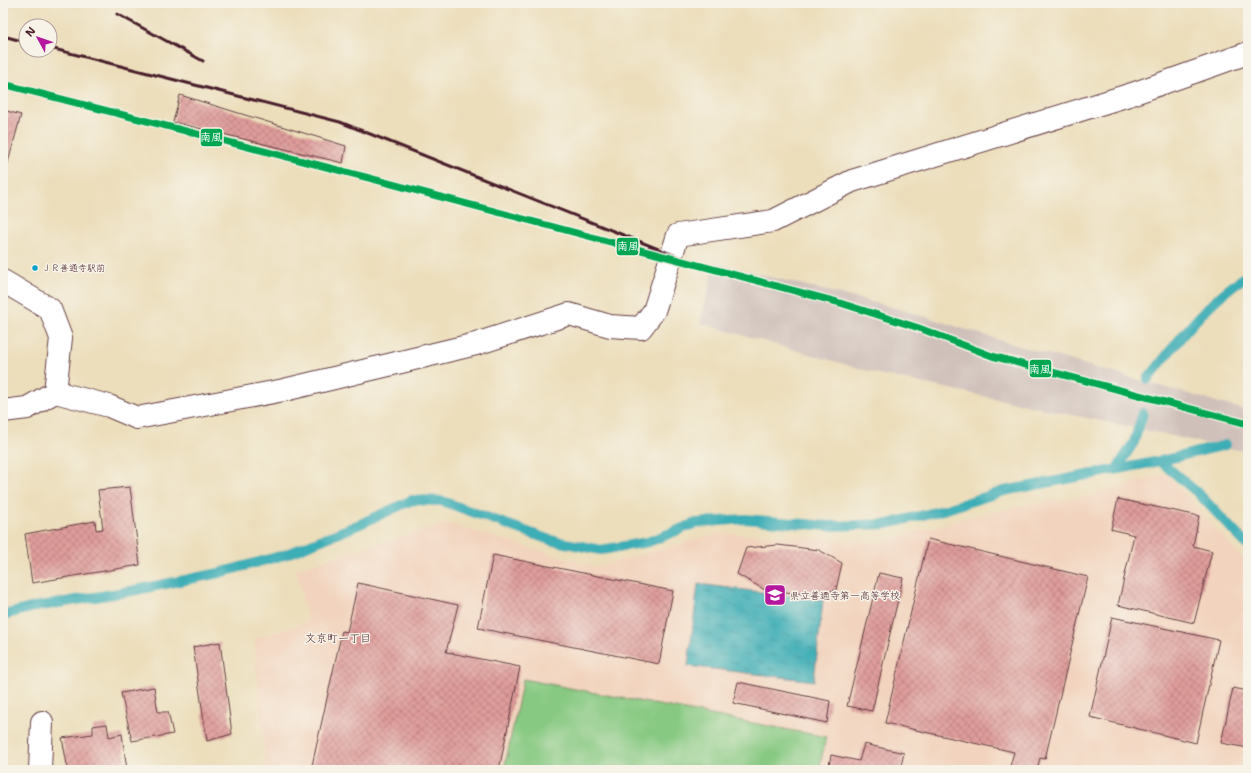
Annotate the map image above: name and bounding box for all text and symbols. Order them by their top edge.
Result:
north arrow [18,18,58,58]
text: N [22,24,39,40]
line badge: 南風 [200,128,223,147]
text: 南風 [200,130,222,145]
line badge: 南風 [616,237,639,256]
text: 南風 [617,239,639,254]
place label: ＪＲ善通寺駅前 [42,262,105,274]
marker: ＪＲ善通寺駅前 [30,263,40,273]
line badge: 南風 [1029,359,1052,378]
text: 南風 [1029,362,1051,377]
school or university icon: 県立善通寺第一高等学校 [762,582,788,608]
place label: 県立善通寺第一高等学校 [790,589,900,602]
district label: 文京町一丁目 [305,631,371,646]

